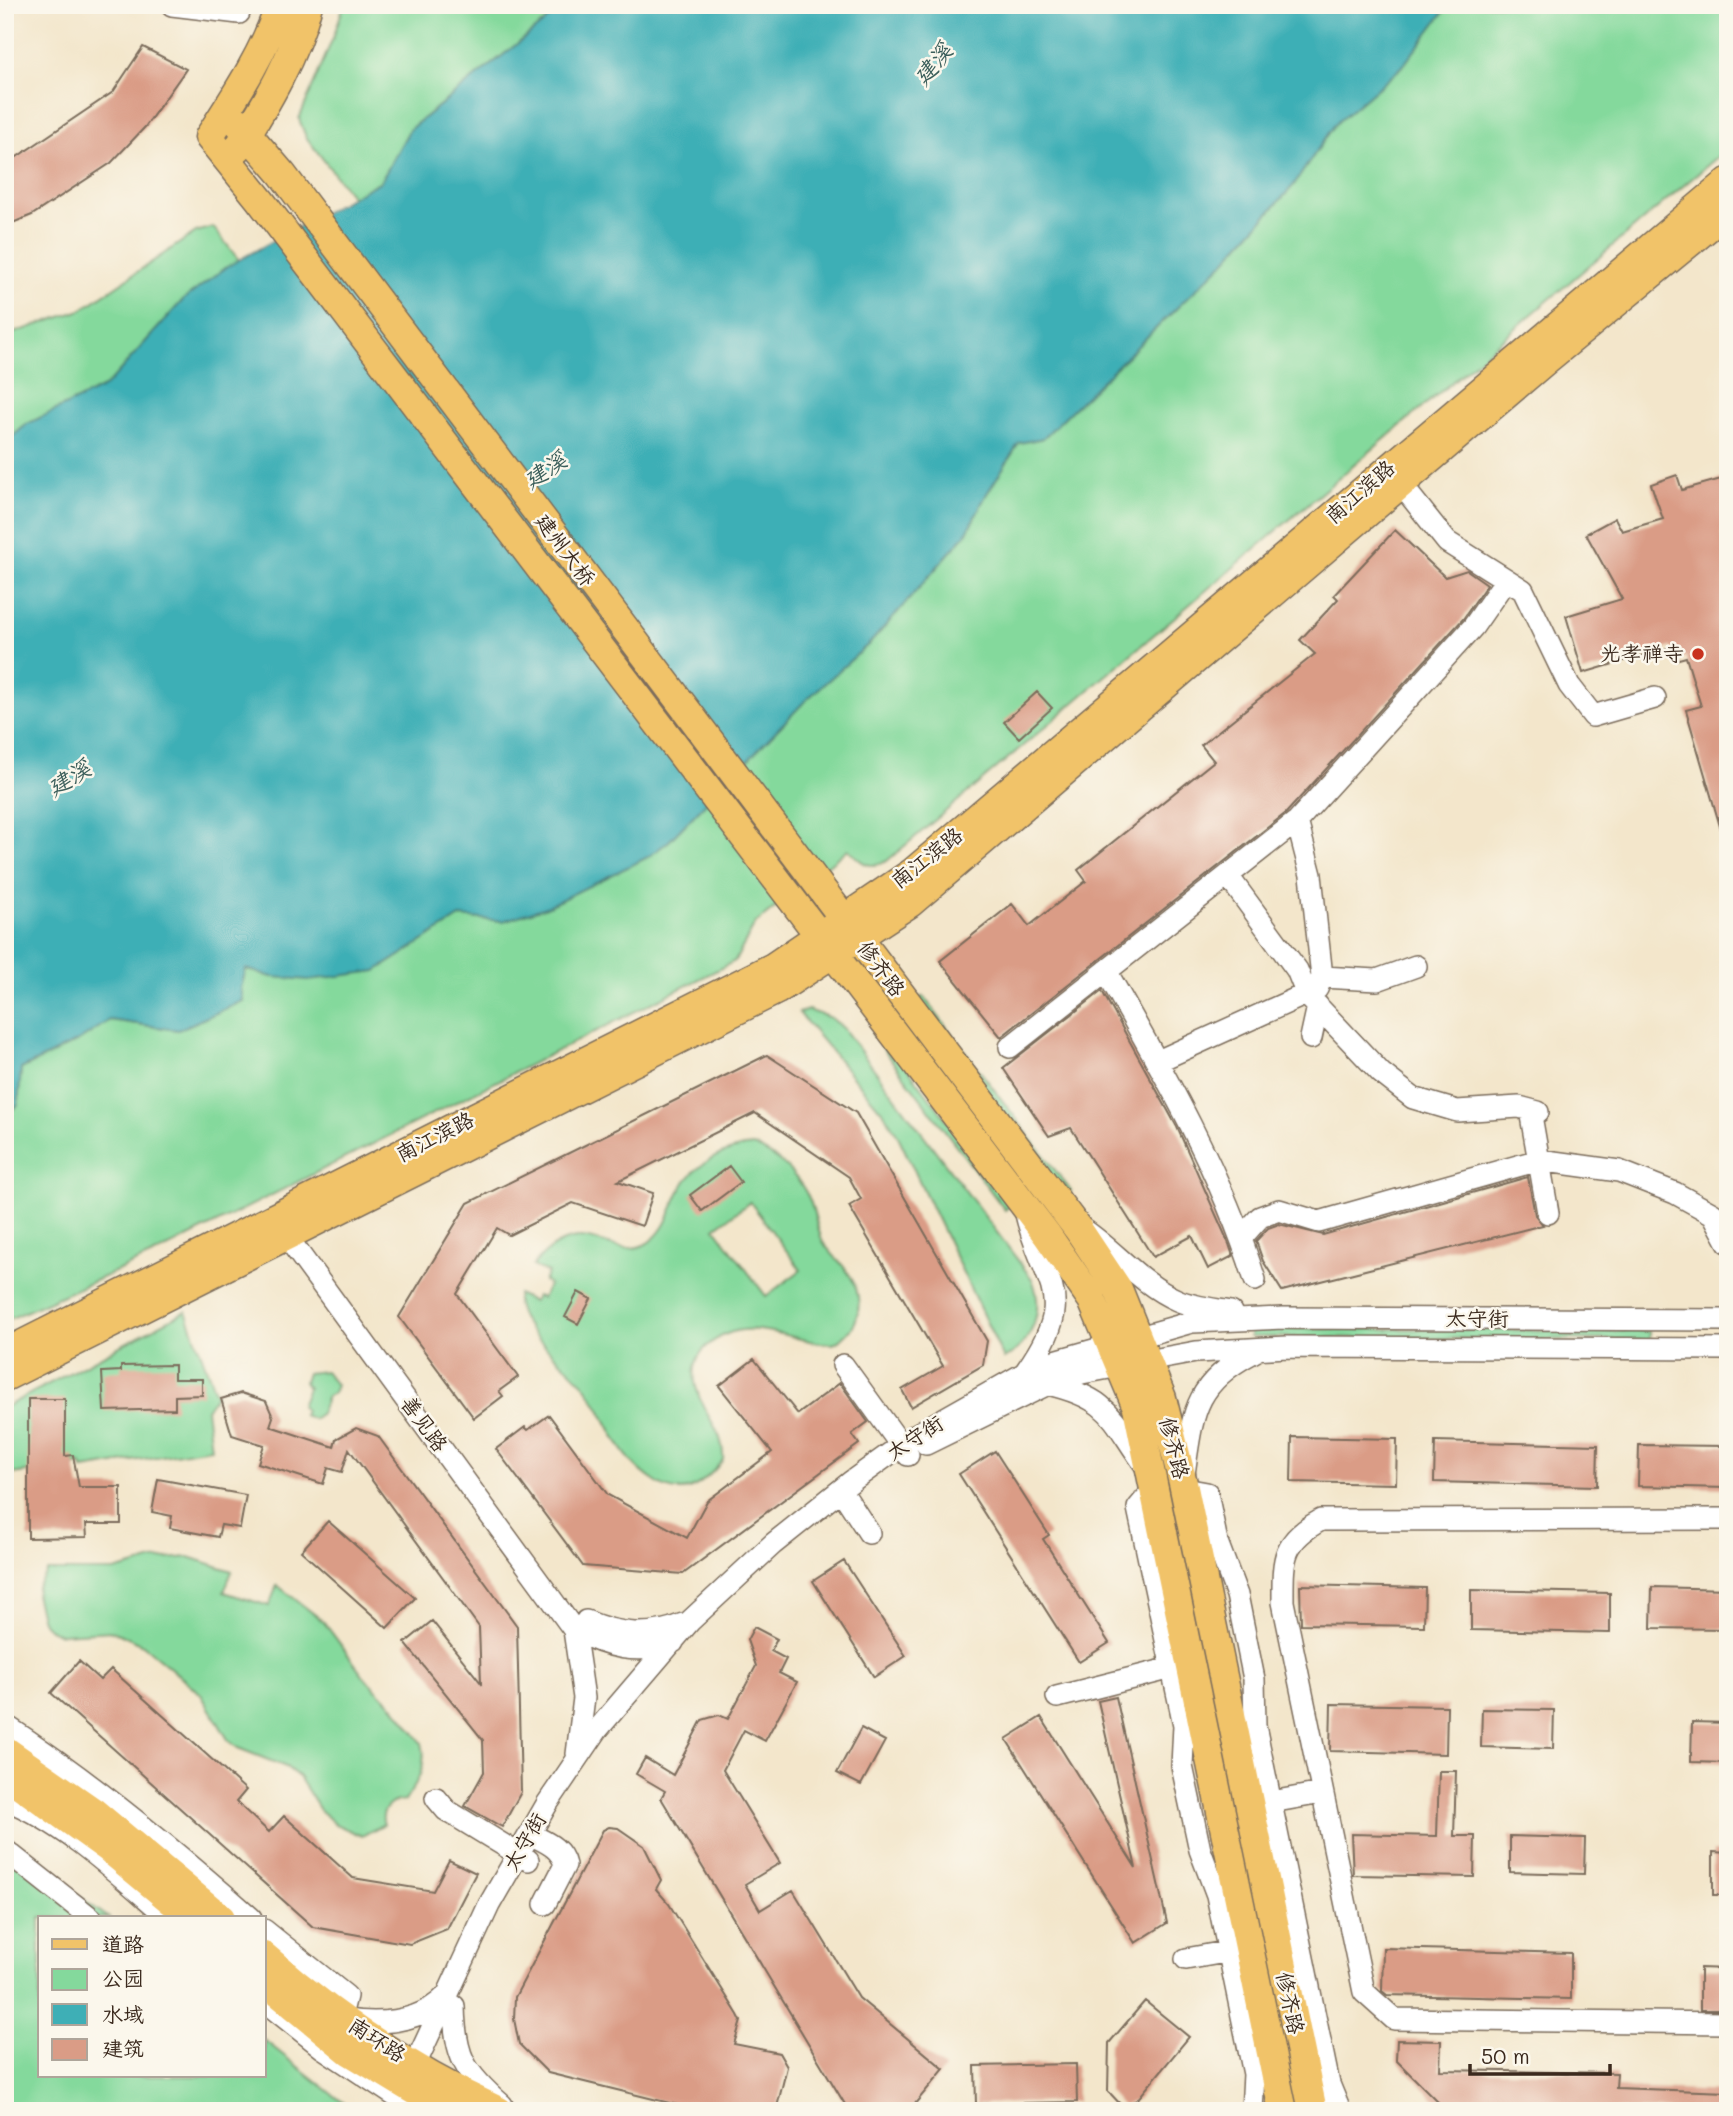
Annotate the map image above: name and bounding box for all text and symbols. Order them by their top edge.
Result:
water label: 建溪 [906,35,960,91]
water label: 建溪 [517,443,574,494]
street label: 南江滨路 [1318,453,1400,529]
street label: 建州大桥 [530,507,602,591]
place label: 光孝禅寺 [1600,639,1684,666]
marker: 光孝禅寺 [1690,646,1706,662]
water label: 建溪 [41,751,98,802]
street label: 南江滨路 [885,820,967,893]
street label: 修齐路 [852,935,912,1001]
street label: 南江滨路 [391,1105,478,1167]
street label: 太守街 [1446,1304,1509,1331]
street label: 善见路 [396,1390,455,1457]
street label: 太守街 [880,1408,948,1465]
street label: 修齐路 [1155,1414,1196,1481]
street label: 太守街 [496,1807,551,1875]
legend [38,1916,266,2078]
text: 道路 [102,1930,144,1957]
text: 公园 [102,1964,144,1991]
street label: 修齐路 [1272,1969,1311,2036]
text: 水域 [102,2000,144,2027]
street label: 南环路 [344,2010,412,2067]
scale bar [1470,2032,1610,2076]
text: 建筑 [102,2034,144,2061]
text: 50 m [1481,2042,1530,2069]

